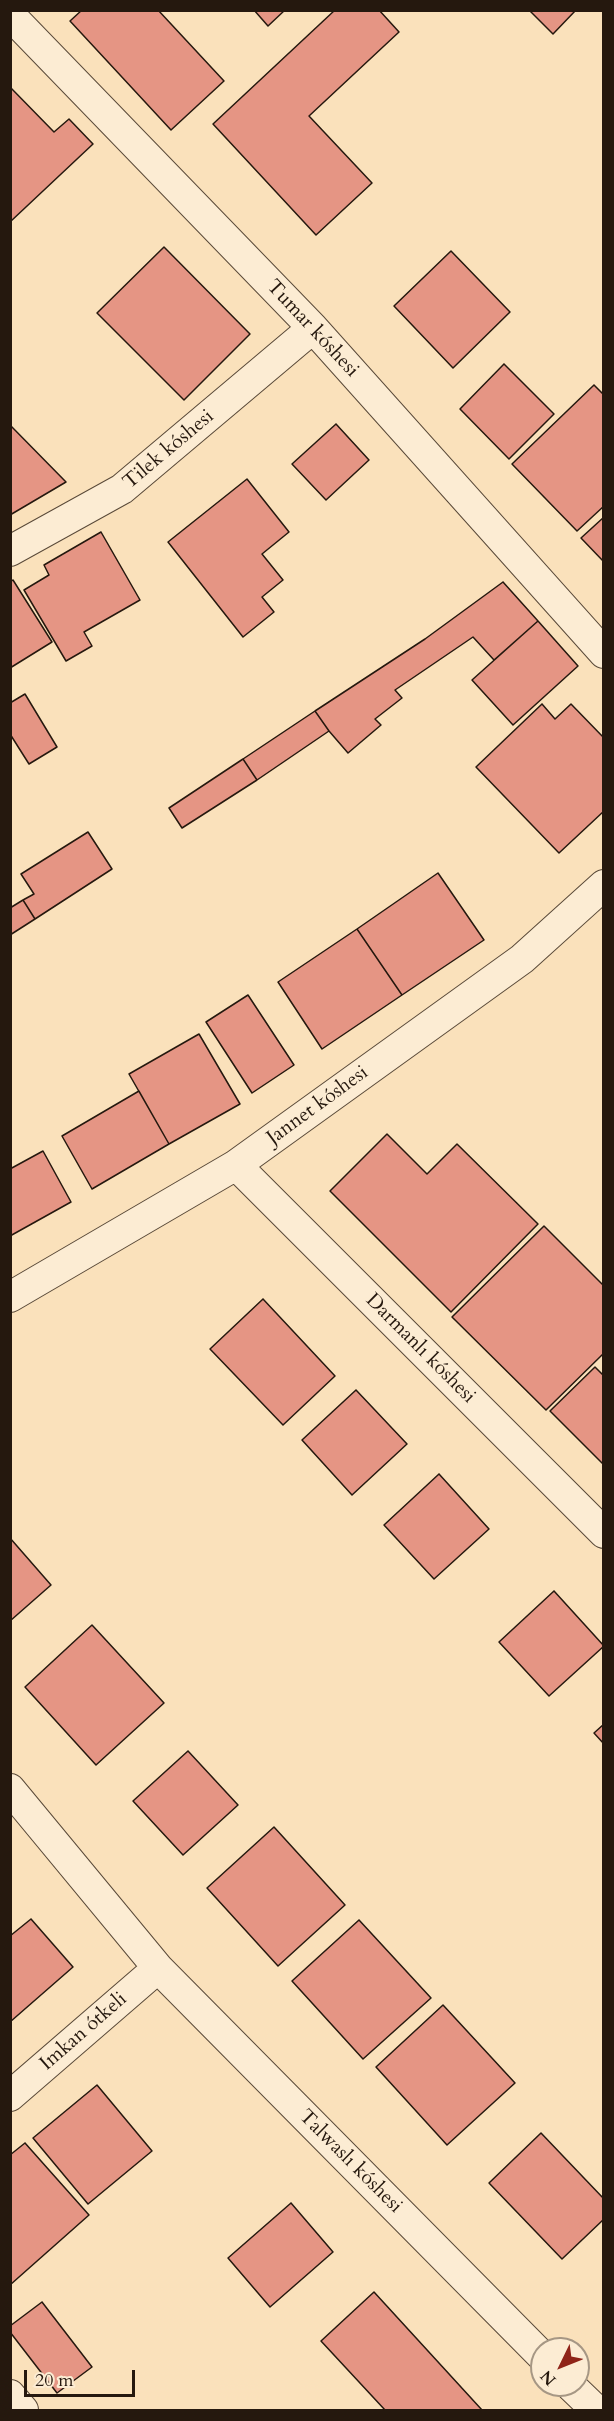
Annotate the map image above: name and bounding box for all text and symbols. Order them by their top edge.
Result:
street label: Tumar kóshesi [261,275,363,383]
street label: Tilek kóshesi [119,405,219,495]
street label: Jannet kóshesi [263,1061,373,1151]
street label: Darmanlı kóshesi [360,1289,480,1409]
street label: Imkan ótkeli [36,1988,132,2076]
street label: Talwaslı kóshesi [293,2105,407,2219]
north arrow [530,2337,590,2397]
scale bar [27,2358,138,2396]
text: N [536,2365,561,2390]
text: 20 m [35,2368,74,2393]

